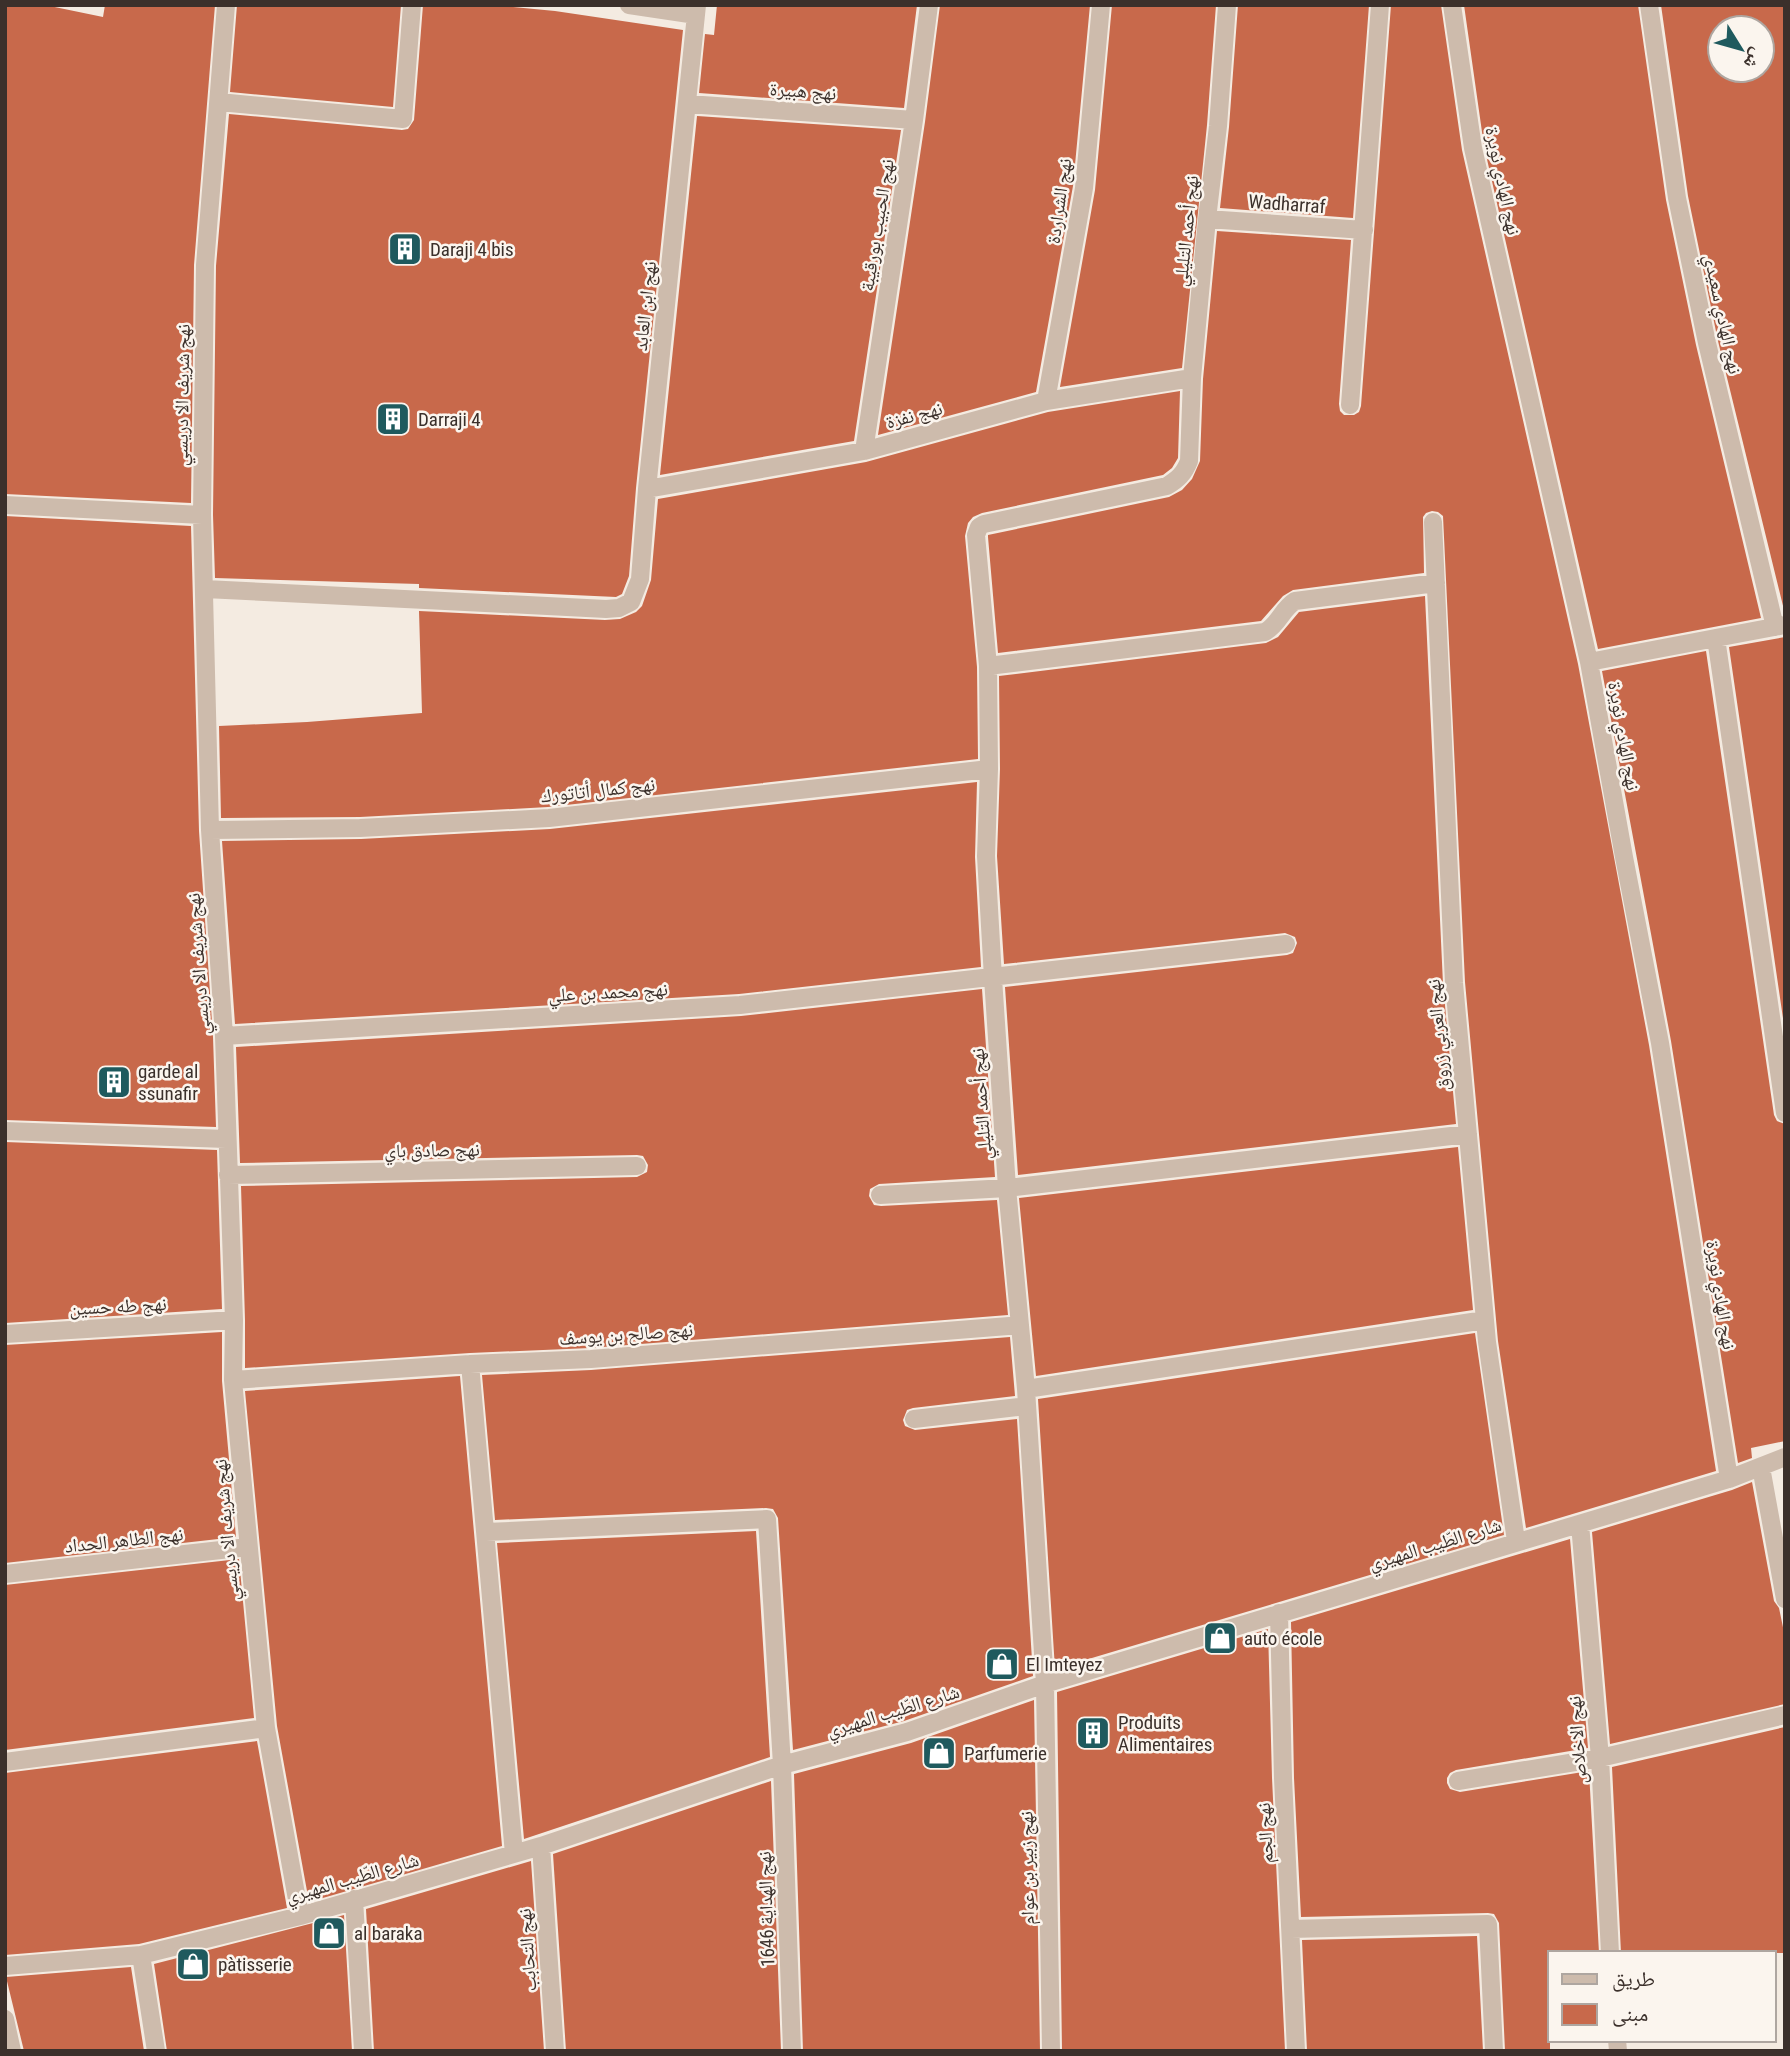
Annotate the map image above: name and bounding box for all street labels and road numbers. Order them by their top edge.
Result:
street label: نهج هبيرة [769,77,837,106]
street label: نهج الهادي نويرة [1477,125,1526,238]
street label: نهج الحبيب بورقيبة [855,157,900,293]
street label: نهج الشراردة [1042,157,1077,245]
street label: نهج أحمد التليلي [1169,174,1207,288]
street label: Wadharraf [1248,190,1326,218]
street label: نهج الهادي سعيدي [1695,252,1747,377]
street label: نهج ابن العابد [629,260,662,352]
street label: نهج شريف الا دريسي [169,324,199,466]
street label: نهج نفزة [883,396,945,435]
street label: نهج الهادي نويرة [1599,680,1645,793]
street label: نهج كمال أتاتورك [540,773,656,808]
street label: نهج شريف الا دريسي [182,892,218,1036]
street label: نهج محمد بن علي [547,977,669,1010]
street label: نهج العربي زروق [1422,978,1458,1092]
street label: نهج أحمد التليلي [966,1047,1000,1161]
street label: نهج صادق باي [384,1138,480,1166]
street label: نهج الهادي نويرة [1697,1239,1741,1352]
street label: نهج طه حسين [69,1292,167,1321]
street label: نهج صالح بن يوسف [558,1318,694,1351]
street label: نهج شريف الا دريسي [208,1458,247,1602]
street label: شارع الطّيب المهيري [1366,1513,1505,1579]
street label: نهج الطاهر الحداد [64,1522,185,1559]
street label: شارع الطّيب المهيري [824,1680,963,1746]
street label: نهج الاخلاص [1562,1695,1593,1785]
street label: نهج الجم [1252,1802,1279,1864]
street label: نهج زبير بن عوام [1015,1811,1041,1925]
street label: شارع الطّيب المهيري [283,1848,422,1912]
street label: نهج الهداية 1646 [752,1851,781,1967]
street label: نهج التحابب [513,1908,542,1992]

